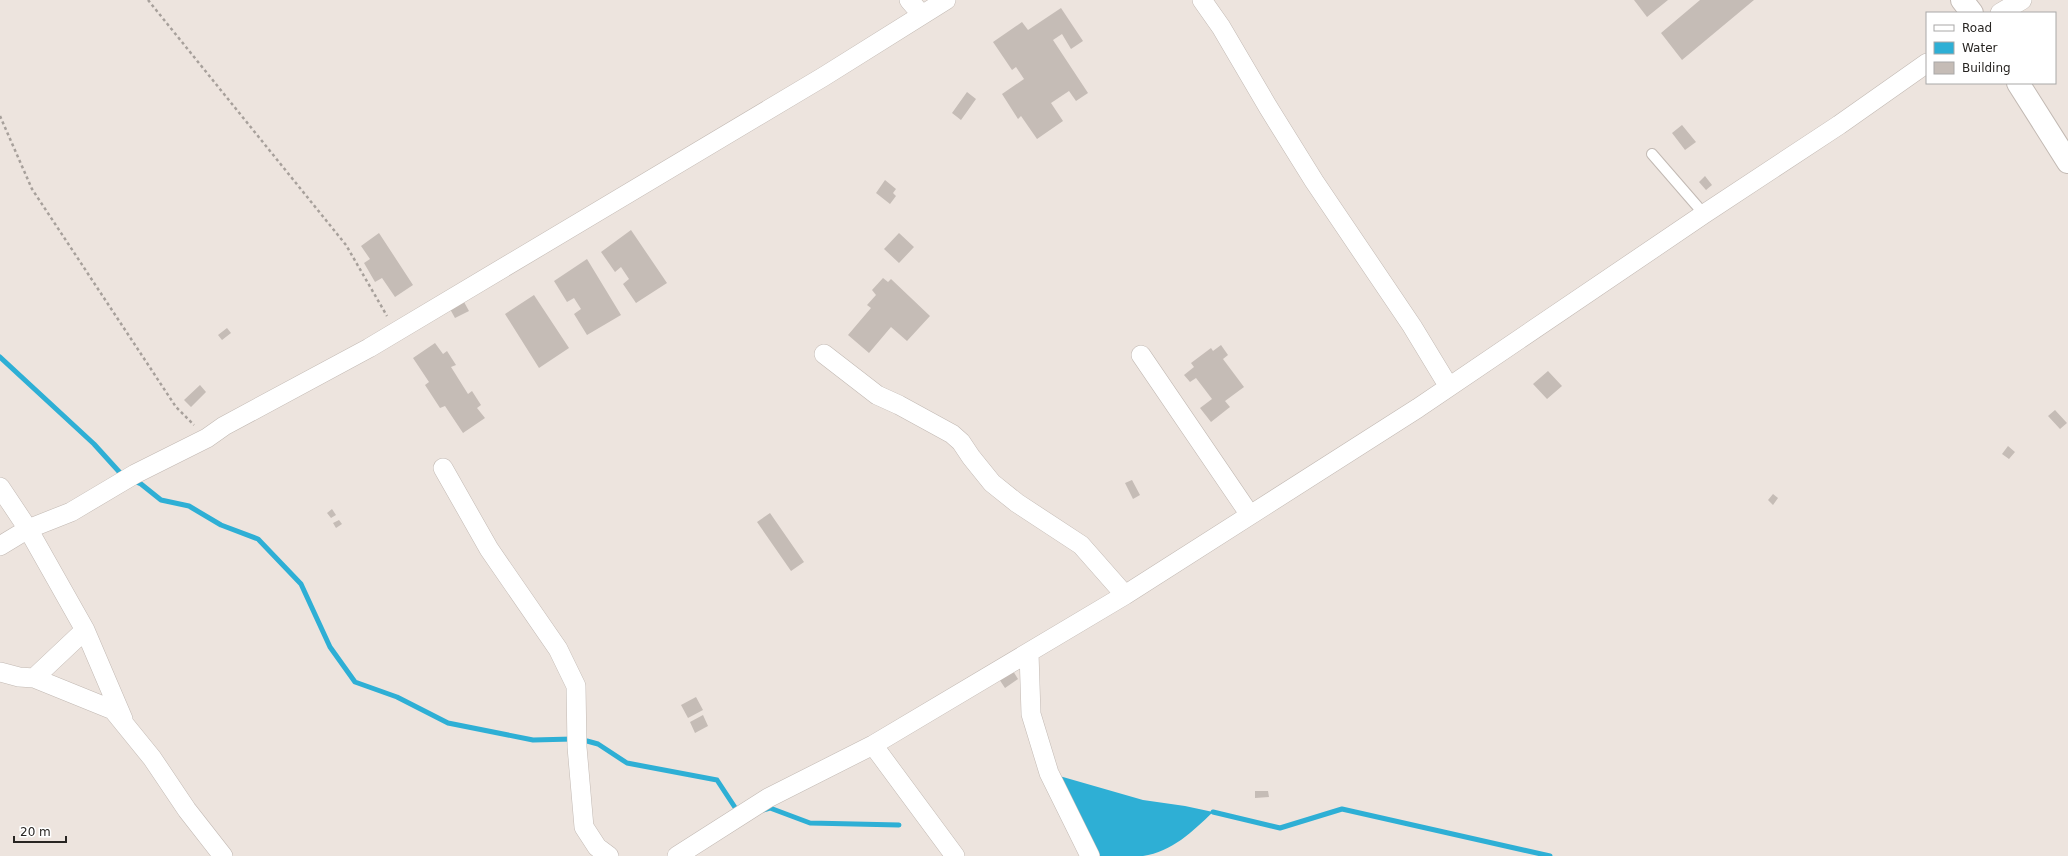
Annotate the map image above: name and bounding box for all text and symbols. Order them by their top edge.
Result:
legend [1926,12,2056,84]
text: Road [1962,21,1992,35]
text: Water [1962,41,1998,55]
text: Building [1962,61,2011,75]
scale bar [14,818,66,844]
text: 20 m [20,825,51,839]

